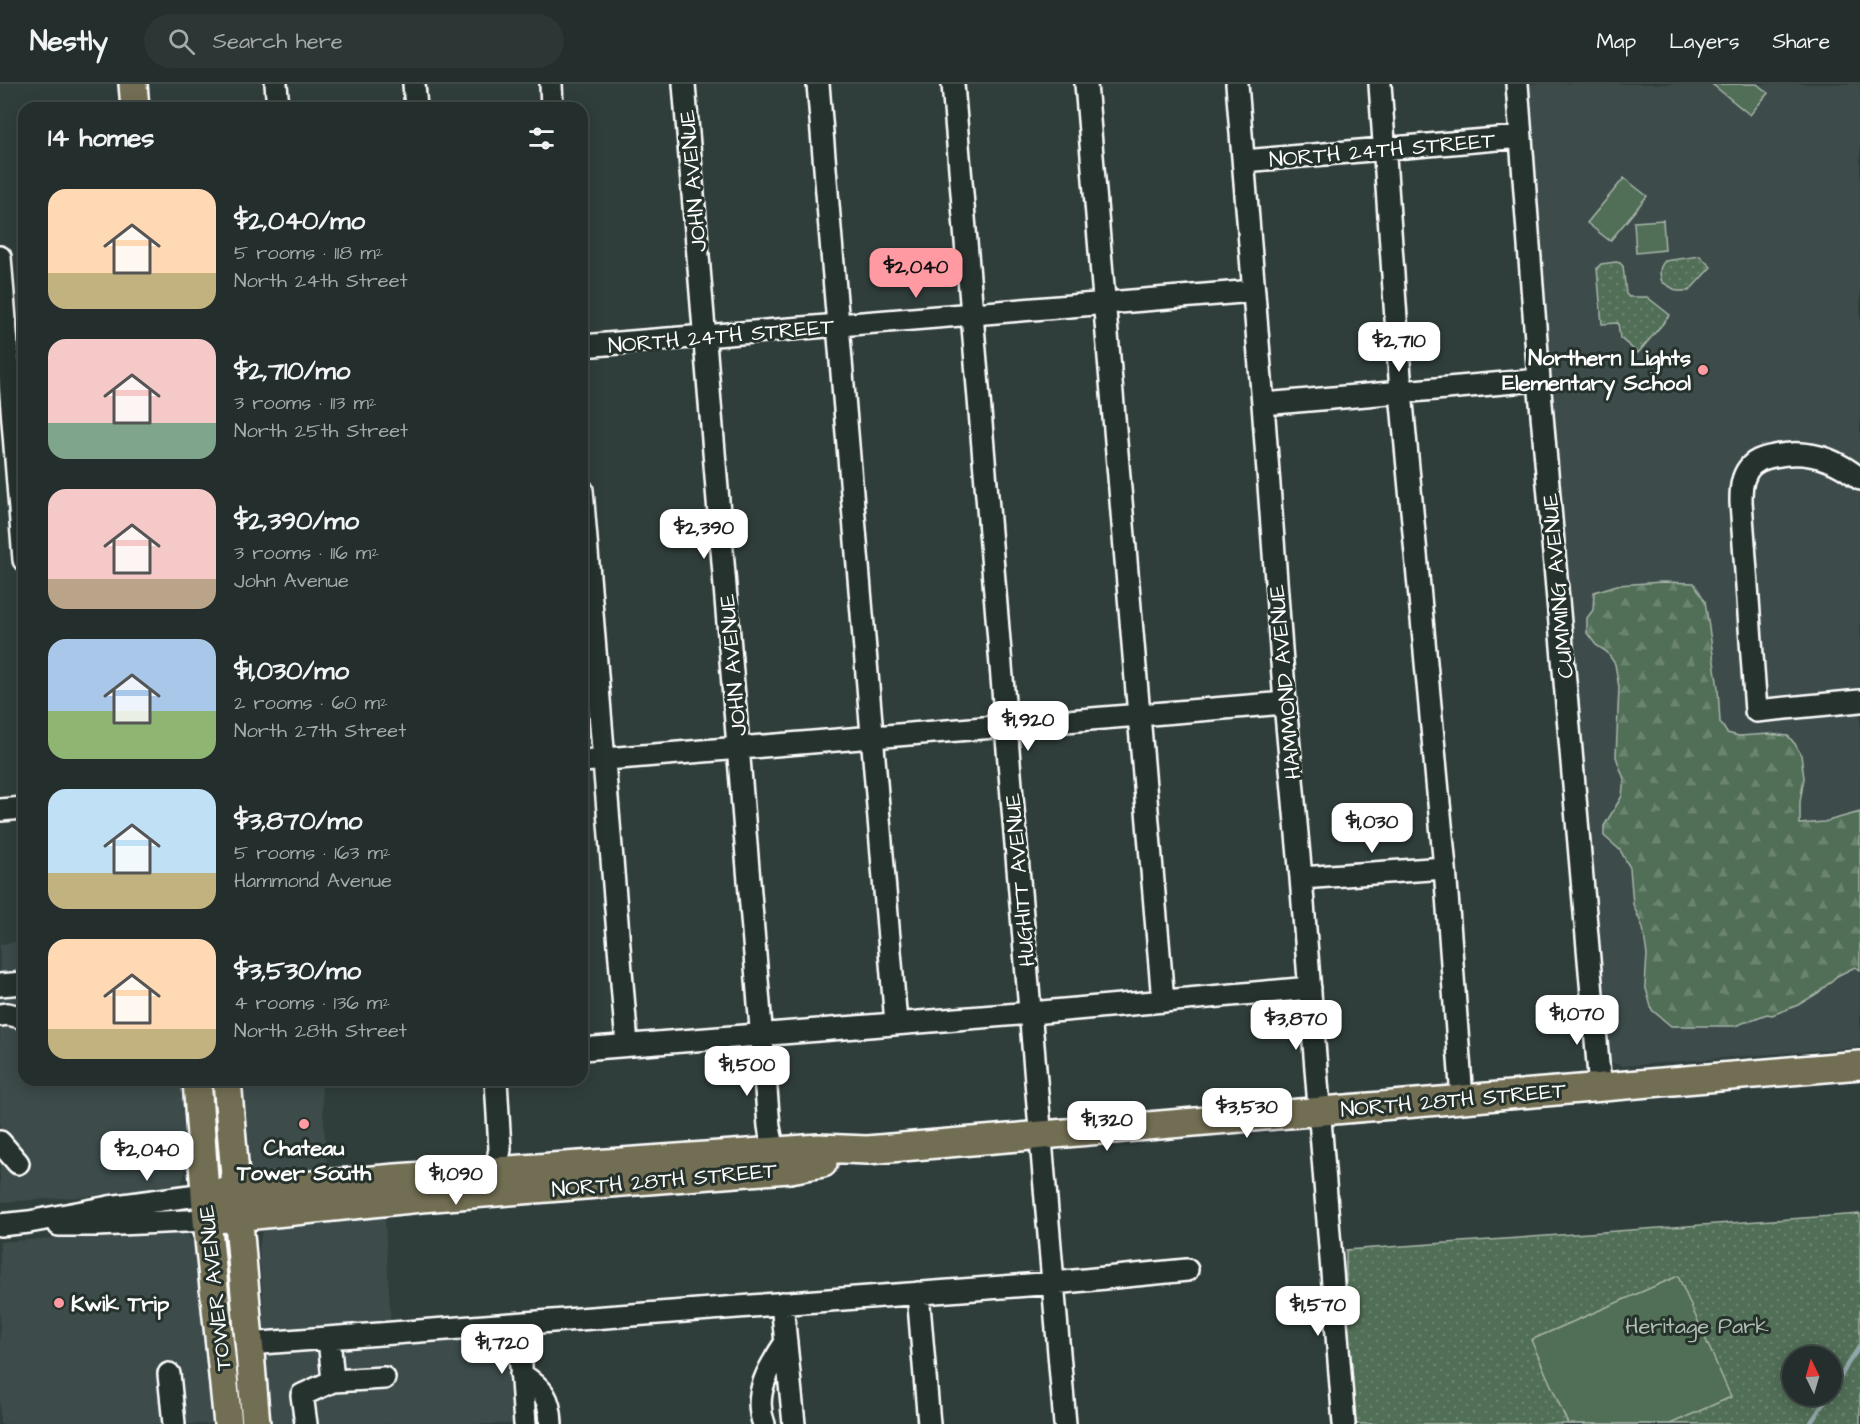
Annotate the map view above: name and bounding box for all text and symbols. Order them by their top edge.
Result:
search box [144,14,564,68]
text: Nestly [30,22,108,61]
icon: search [165,25,198,58]
text: Search here [213,26,343,57]
text: Map [1596,27,1636,56]
text: Layers [1669,27,1739,56]
text: Share [1772,27,1830,56]
street label: JOHN AVENUE [672,109,715,253]
text: 14 homes [48,120,154,156]
icon: filters [525,122,558,155]
street label: NORTH 24TH STREET [1268,125,1497,176]
text: $2,040/mo [234,203,365,239]
icon: home [96,213,168,285]
text: 5 rooms · 118 m² [234,239,383,267]
pin: $2,040 [867,248,965,299]
text: $2,040 [884,253,948,281]
text: North 24th Street [234,267,408,295]
street label: NORTH 24TH STREET [607,311,836,362]
pin: $2,710 [1350,322,1448,373]
text: $2,710 [1372,327,1426,355]
place label: Northern Lights Elementary School [1502,343,1692,401]
text: $2,710/mo [234,353,350,389]
icon: home [96,363,168,435]
marker: Northern Lights Elementary School [1696,363,1710,377]
text: 3 rooms · 113 m² [234,389,377,417]
text: North 25th Street [234,417,408,445]
street label: CUMMING AVENUE [1535,492,1582,680]
text: $2,390/mo [234,503,359,539]
pin: $2,390 [655,509,753,560]
icon: home [96,513,168,585]
text: $2,390 [674,514,734,542]
text: 3 rooms · 116 m² [234,539,379,567]
text: John Avenue [234,567,349,595]
street label: HAMMOND AVENUE [1262,583,1309,781]
street label: JOHN AVENUE [712,593,755,737]
text: $1,030/mo [234,653,349,689]
icon: home [96,663,168,735]
text: 2 rooms · 60 m² [234,689,388,717]
pin: $1,920 [979,701,1077,752]
text: $1,920 [1002,706,1054,734]
text: North 27th Street [234,717,406,745]
street label: HUGHITT AVENUE [997,792,1044,968]
text: $3,870/mo [234,803,362,839]
pin: $1,030 [1323,803,1421,854]
text: $1,030 [1346,808,1398,836]
icon: home [96,813,168,885]
text: 5 rooms · 163 m² [234,839,390,867]
text: Hammond Avenue [234,867,392,895]
text: $3,530/mo [234,953,361,989]
icon: home [96,963,168,1035]
text: 4 rooms · 136 m² [234,989,390,1017]
pin: $1,070 [1528,995,1626,1046]
pin: $3,870 [1247,1000,1345,1051]
text: $1,070 [1550,1000,1604,1028]
text: $3,870 [1265,1005,1327,1033]
text: North 28th Street [234,1017,407,1045]
pin: $1,500 [698,1046,796,1097]
text: $1,500 [719,1051,775,1079]
street label: NORTH 28TH STREET [1339,1075,1567,1126]
pin: $3,530 [1198,1088,1296,1139]
text: $3,530 [1216,1093,1278,1121]
pin: $1,320 [1058,1101,1156,1152]
text: $1,320 [1081,1106,1133,1134]
marker: Chateau Tower South [297,1117,311,1131]
pin: $2,040 [98,1131,196,1182]
place label: Chateau Tower South [236,1133,372,1189]
text: $2,040 [115,1136,179,1164]
pin: $1,090 [407,1155,505,1206]
street label: NORTH 28TH STREET [550,1155,778,1206]
text: $1,090 [429,1160,483,1188]
street label: TOWER AVENUE [191,1203,240,1372]
pin: $1,570 [1269,1286,1367,1337]
place label: Kwik Trip [71,1289,170,1320]
text: $1,570 [1290,1291,1346,1319]
marker: Kwik Trip [52,1296,66,1310]
park label: Heritage Park [1625,1311,1769,1343]
pin: $1,720 [453,1324,551,1375]
text: $1,720 [475,1329,529,1357]
north arrow [1782,1346,1842,1406]
map controls [1782,1346,1842,1406]

